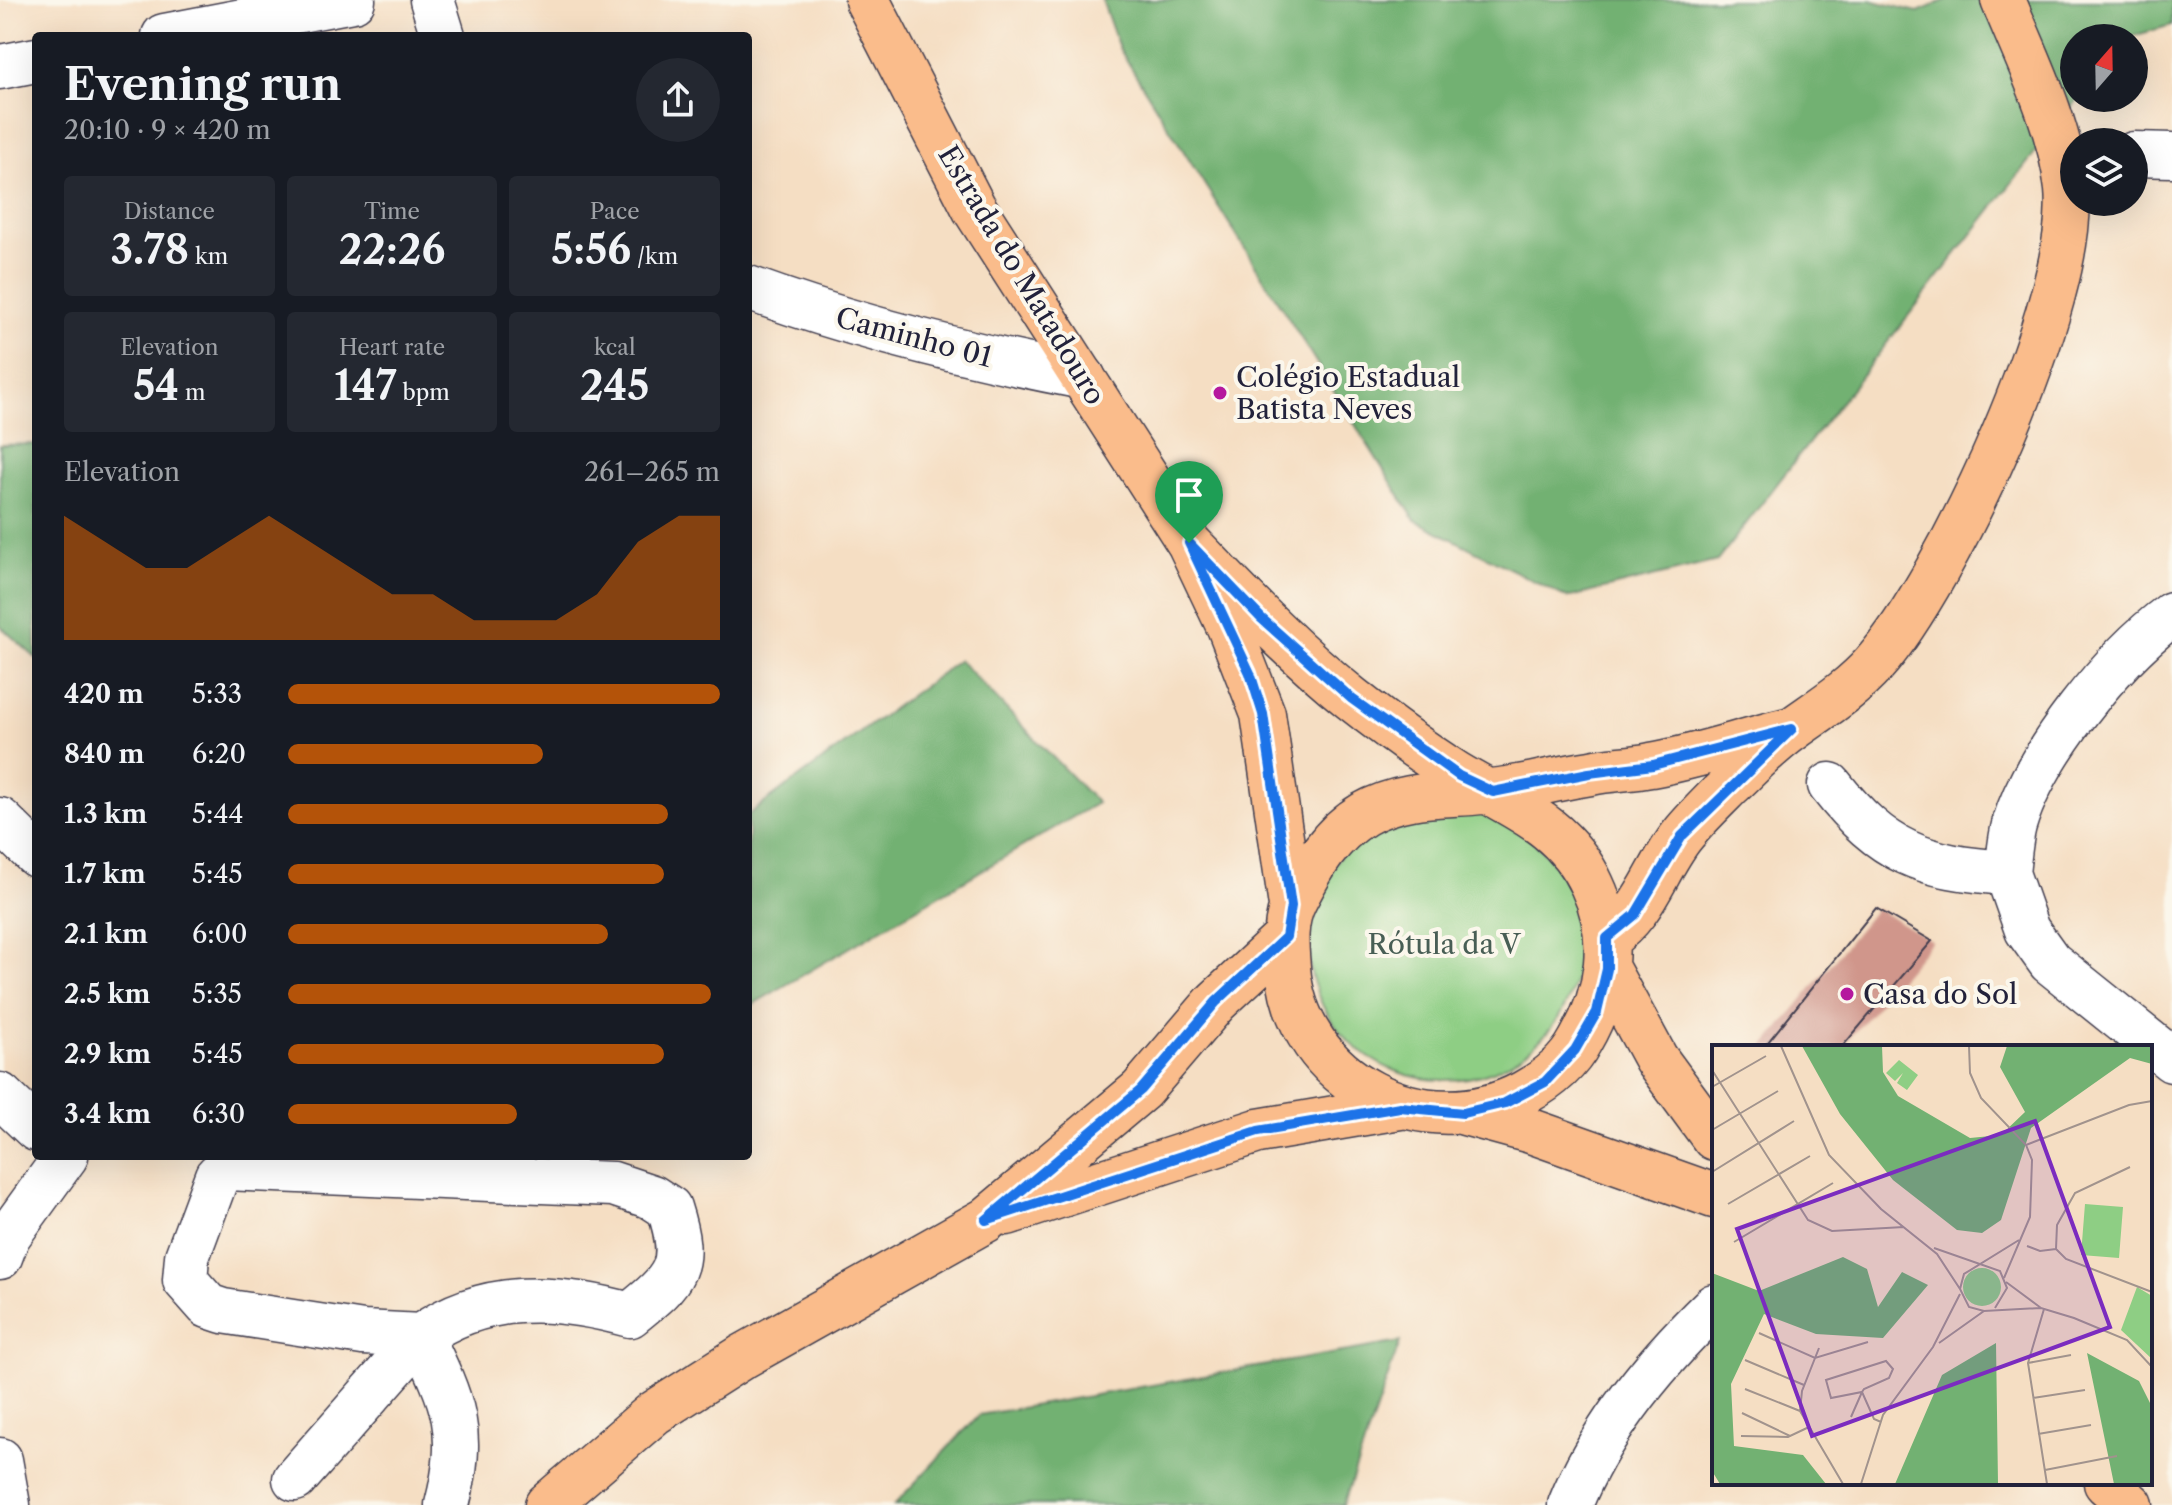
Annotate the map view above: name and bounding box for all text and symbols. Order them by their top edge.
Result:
north arrow [2060,24,2148,112]
map controls [2060,24,2148,216]
text: Evening run [64,57,341,111]
button: share [636,58,720,142]
text: 20:10 · 9 × 420 m [64,114,271,146]
button: layers [2060,128,2148,216]
street label: Estrada do Matadouro [931,139,1113,411]
text: Distance [124,198,215,225]
text: Time [364,198,420,225]
text: Pace [590,198,640,225]
text: 3.78 [110,225,189,274]
text: 22:26 [339,225,445,274]
text: 5:56 [551,225,631,274]
text: km [189,243,228,270]
text: /km [631,243,678,270]
street label: Caminho 01 [832,300,996,374]
text: Elevation [120,334,218,361]
text: Heart rate [339,334,445,361]
text: kcal [594,334,635,361]
place label: Colégio Estadual Batista Neves [1236,360,1460,426]
text: 54 [133,361,179,410]
text: 147 [334,361,397,410]
text: 245 [580,361,649,410]
text: m [179,379,205,406]
text: bpm [397,379,450,406]
marker: Colégio Estadual Batista Neves [1211,384,1229,402]
text: Elevation [64,456,180,488]
text: 261–265 m [584,456,720,488]
pin [1155,461,1223,543]
icon: arrive [1167,473,1211,517]
text: 420 m [64,678,144,710]
text: 5:33 [192,678,242,710]
text: 840 m [64,738,144,770]
text: 6:20 [192,738,246,770]
text: 1.3 km [64,798,147,830]
text: 5:44 [192,798,243,830]
text: 1.7 km [64,858,146,890]
text: 5:45 [192,858,243,890]
text: 2.1 km [64,918,148,950]
text: 6:00 [192,918,247,950]
park label: Rótula da V [1368,927,1521,961]
place label: Casa do Sol [1863,977,2017,1011]
text: 2.5 km [64,978,150,1010]
text: 5:35 [192,978,242,1010]
marker: Casa do Sol [1838,985,1856,1003]
text: 2.9 km [64,1038,151,1070]
text: 5:45 [192,1038,243,1070]
inset map [1712,1045,2152,1485]
text: 3.4 km [64,1098,151,1130]
text: 6:30 [192,1098,245,1130]

